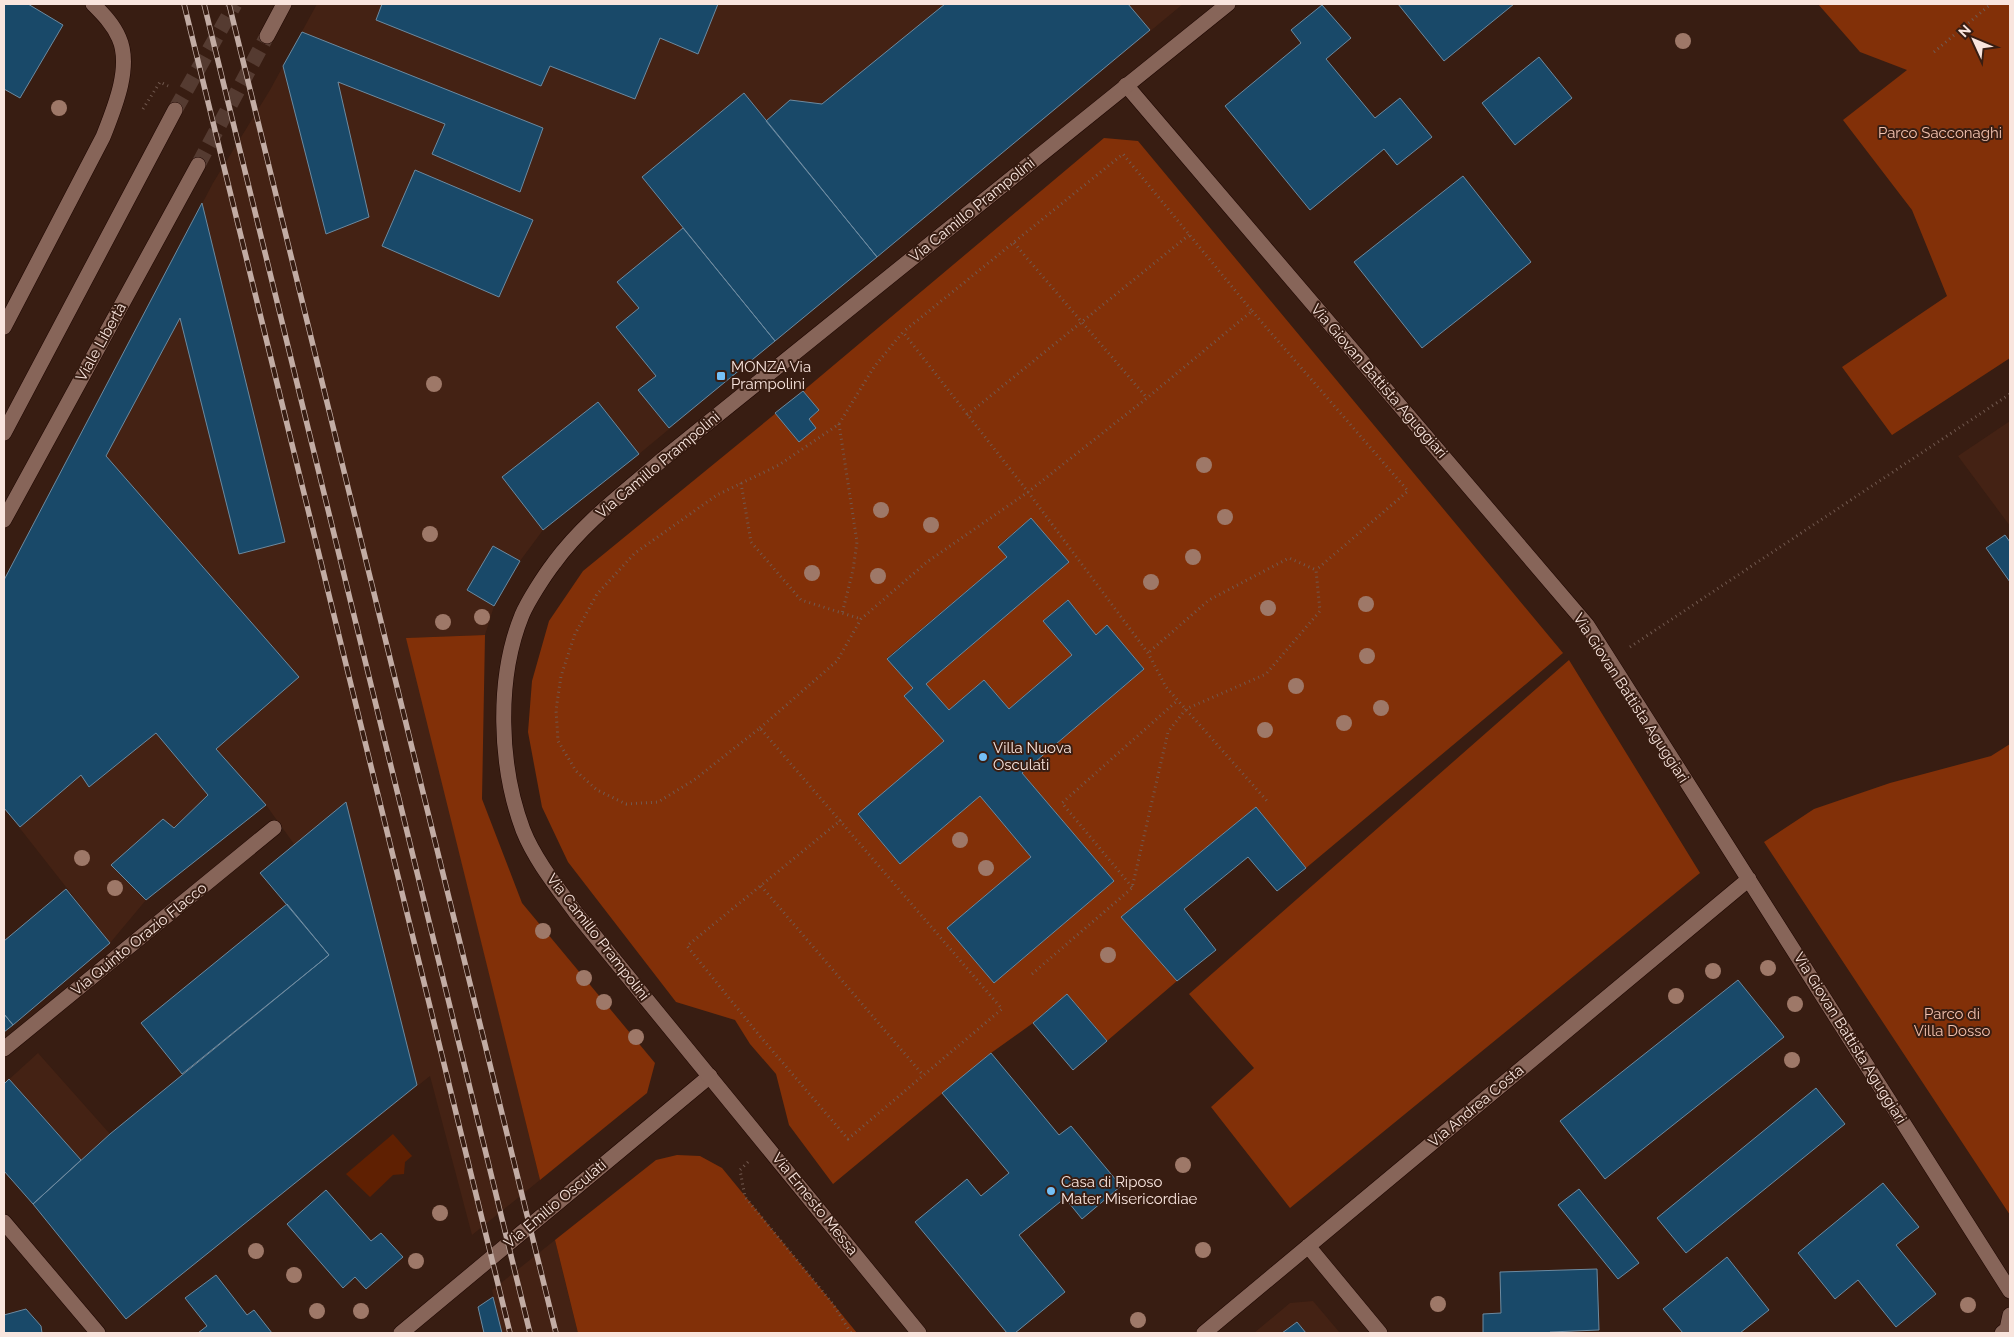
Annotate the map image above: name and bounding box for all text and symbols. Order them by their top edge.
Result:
north arrow [1949,15,1999,65]
text: N [1955,22,1974,40]
park label: Parco Sacconaghi [1878,124,2002,142]
street label: Via Camillo Prampolini [906,154,1038,266]
street label: Viale Libertà [72,300,130,384]
street label: Via Giovan Battista Aguggiari [1307,300,1451,462]
place label: MONZA Via Prampolini [731,358,811,393]
marker: MONZA Via Prampolini [715,370,727,382]
street label: Via Camillo Prampolini [592,408,724,522]
street label: Via Giovan Battista Aguggiari [1569,610,1693,786]
place label: Villa Nuova Osculati [993,739,1072,774]
marker: Villa Nuova Osculati [977,751,989,763]
street label: Via Camillo Prampolini [543,870,653,1004]
street label: Via Quinto Orazio Flacco [67,879,211,999]
street label: Via Giovan Battista Aguggiari [1790,949,1910,1127]
park label: Parco di Villa Dosso [1914,1005,1990,1040]
street label: Via Andrea Costa [1425,1061,1527,1151]
street label: Via Ernesto Messa [768,1149,862,1259]
street label: Via Emilio Osculati [500,1156,610,1252]
place label: Casa di Riposo Mater Misericordiae [1061,1173,1198,1208]
marker: Casa di Riposo Mater Misericordiae [1045,1185,1057,1197]

